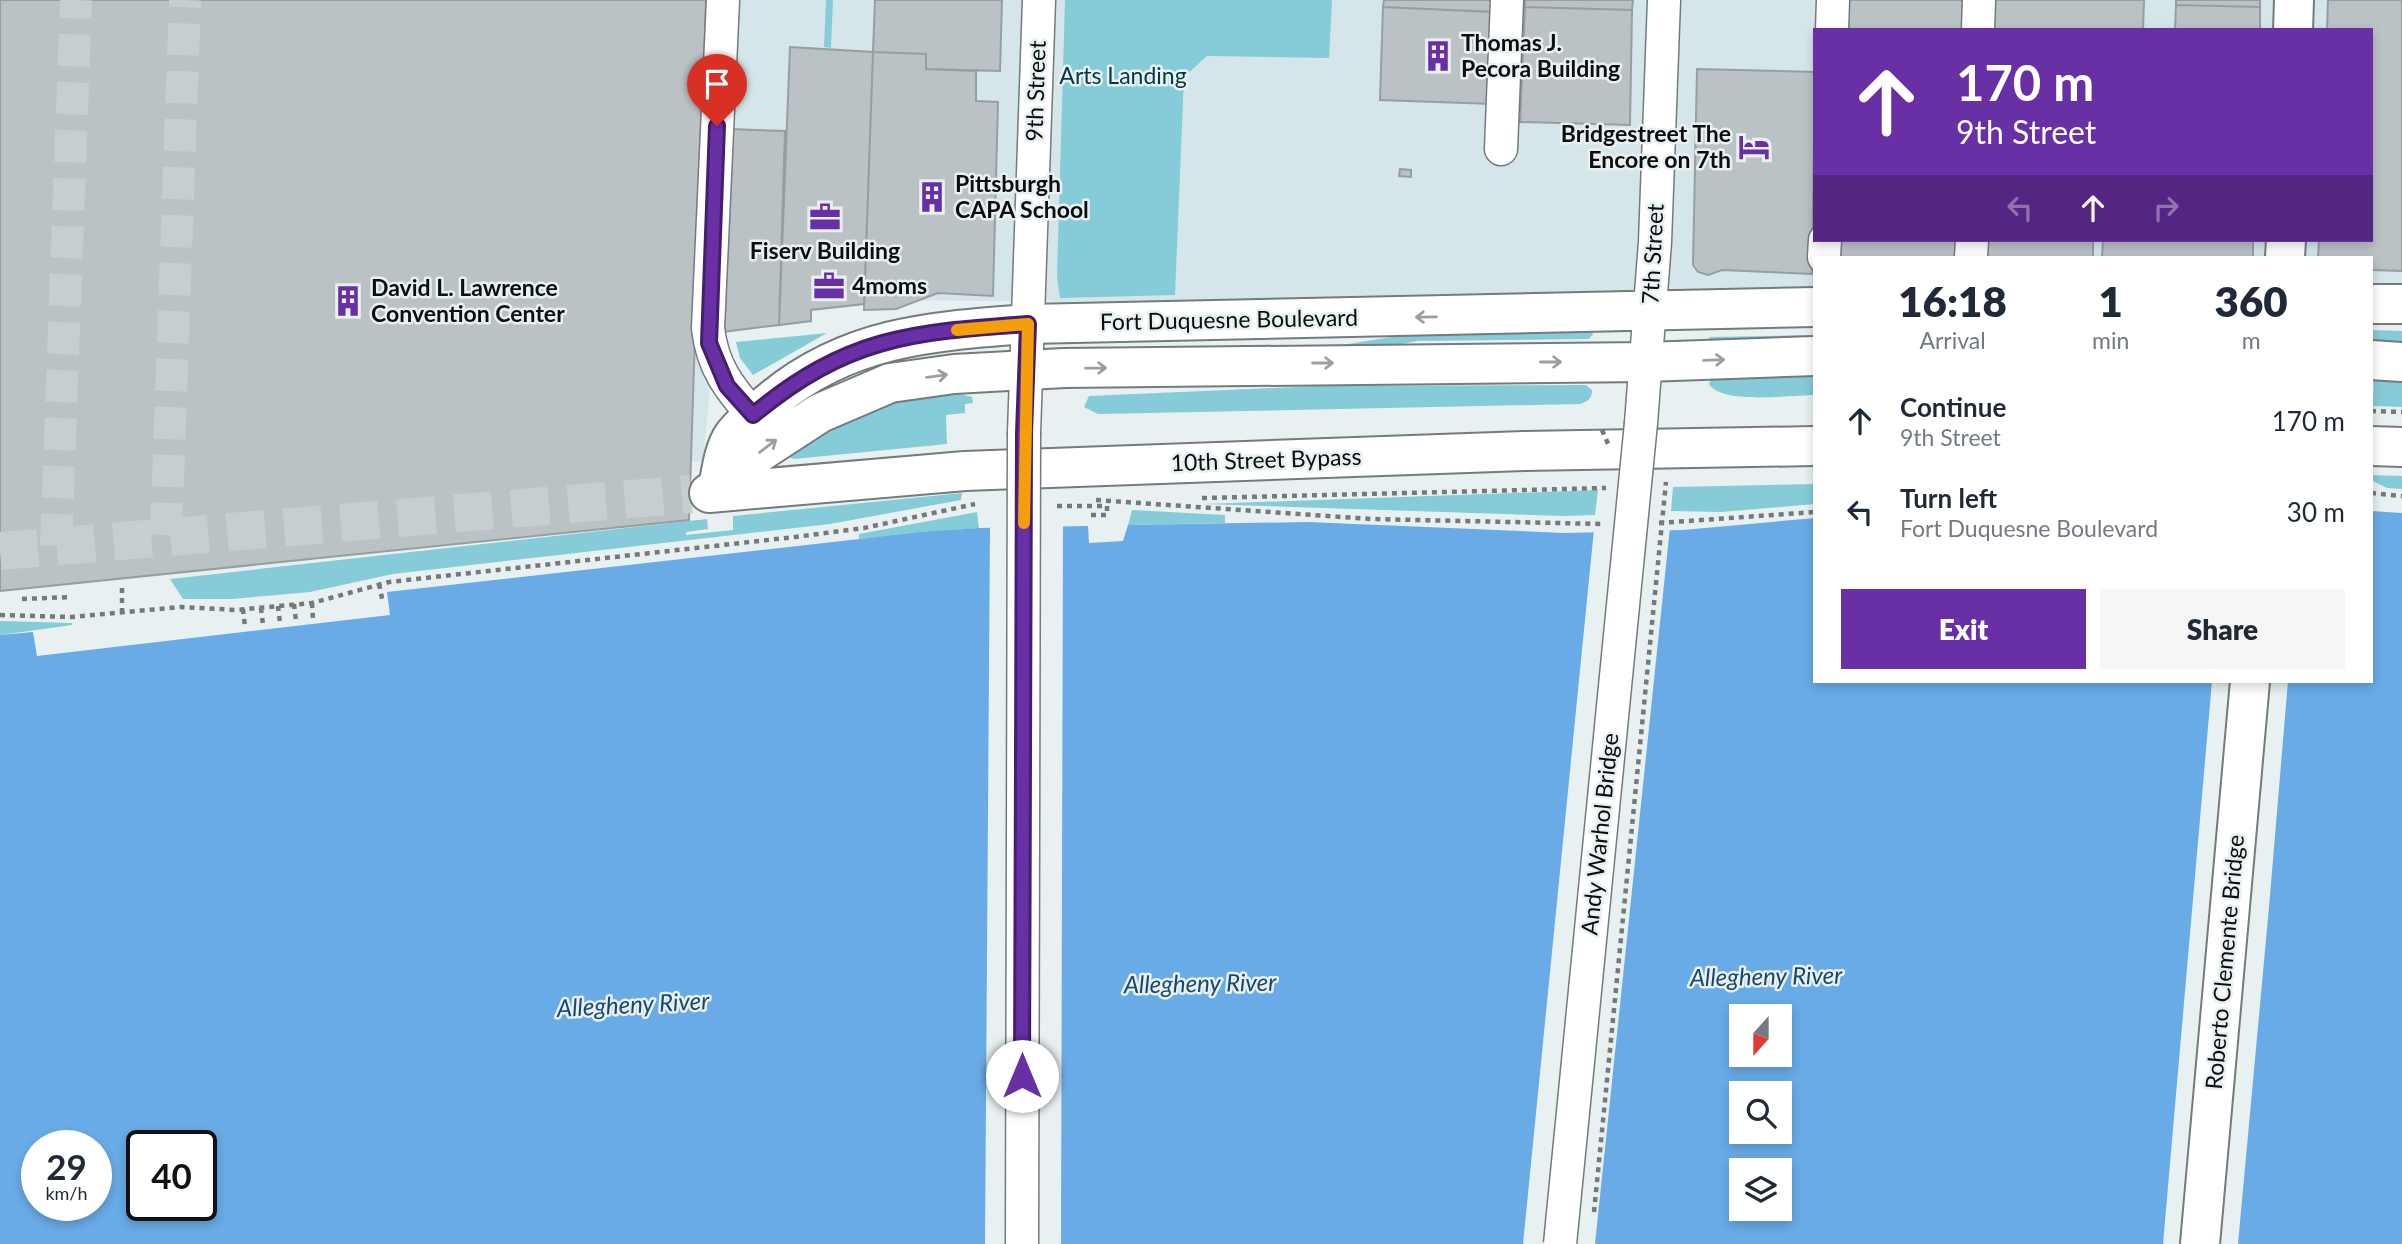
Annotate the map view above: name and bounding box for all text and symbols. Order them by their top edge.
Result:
place label: Thomas J. Pecora Building [1461,28,1620,82]
street label: 9th Street [1019,39,1051,142]
building icon: Thomas J. Pecora Building [1421,39,1455,73]
text: 170 m [1956,53,2094,111]
pin [687,54,747,126]
icon: ahead [1841,56,1932,147]
park label: Arts Landing [1059,61,1187,89]
icon: arrive [698,65,736,103]
text: 9th Street [1956,112,2096,151]
place label: Bridgestreet The Encore on 7th [1561,119,1731,173]
hotel icon: Bridgestreet The Encore on 7th [1737,130,1771,164]
place label: Pittsburgh CAPA School [955,169,1089,223]
building icon: Pittsburgh CAPA School [915,180,949,214]
icon: left [2001,189,2039,227]
icon: ahead [2074,189,2112,227]
icon: right [2147,189,2185,227]
office icon: Fiserv Building [808,200,842,234]
street label: 7th Street [1635,202,1669,305]
place label: Fiserv Building [750,236,900,264]
office icon: 4moms [812,269,846,303]
place label: 4moms [852,271,927,299]
place label: David L. Lawrence Convention Center [371,273,565,327]
text: 16:18 [1898,276,2007,326]
text: 1 [2099,276,2123,326]
text: 360 [2215,276,2288,326]
building icon: David L. Lawrence Convention Center [331,284,365,318]
street label: Fort Duquesne Boulevard [1100,303,1358,335]
one-way arrow [1415,310,1438,324]
text: Arrival [1919,326,1986,354]
text: min [2092,326,2129,354]
text: m [2242,326,2261,354]
one-way arrow [1703,353,1726,366]
one-way arrow [1539,355,1562,369]
one-way arrow [1311,356,1334,370]
one-way arrow [1084,361,1107,375]
one-way arrow [925,370,948,383]
text: Continue [1900,391,2006,423]
icon: ahead [1841,402,1879,440]
text: 170 m [2272,405,2345,437]
text: 9th Street [1900,423,2001,451]
one-way arrow [758,439,777,454]
street label: 10th Street Bypass [1170,442,1362,476]
text: Turn left [1900,482,1997,514]
icon: left [1841,493,1879,531]
text: 30 m [2287,496,2345,528]
text: Fort Duquesne Boulevard [1900,514,2158,542]
button: Exit [1841,589,2086,669]
button: Share [2100,589,2345,669]
street label: Andy Warhol Bridge [1574,732,1624,936]
street label: Roberto Clemente Bridge [2199,833,2249,1090]
water label: Allegheny River [1688,960,1843,991]
water label: Allegheny River [1122,967,1277,998]
water label: Allegheny River [555,985,711,1022]
north arrow [1729,1004,1792,1068]
map controls [1729,1004,1792,1221]
position arrow [985,1039,1059,1113]
button: search [1729,1081,1792,1144]
speed limit sign: 40 [126,1130,217,1221]
text: 29 [46,1145,87,1187]
button: layers [1729,1158,1792,1221]
text: km/h [45,1182,88,1204]

